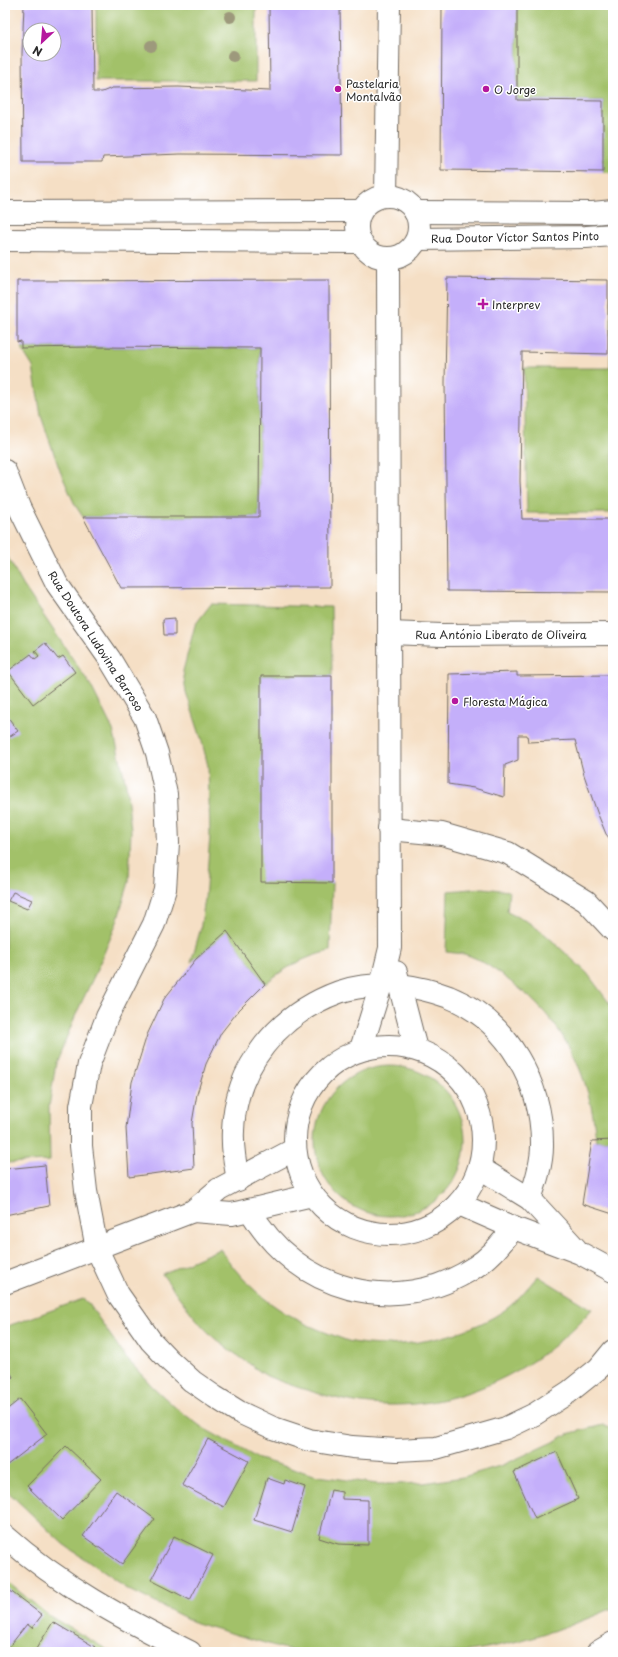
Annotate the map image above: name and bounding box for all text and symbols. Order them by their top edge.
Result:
north arrow [22,22,62,62]
text: N [29,42,45,61]
place label: Pastelaria Montalvão [346,75,402,105]
place label: O Jorge [494,81,536,98]
marker: Pastelaria Montalvão [333,84,343,94]
marker: O Jorge [481,84,491,94]
street label: Rua Doutor Víctor Santos Pinto [431,227,599,247]
place label: Interprev [492,296,540,313]
marker: Interprev [477,298,489,310]
street label: Rua Doutora Ludovina Barroso [44,567,148,715]
street label: Rua António Liberato de Oliveira [415,626,587,643]
place label: Floresta Mágica [463,693,548,710]
marker: Floresta Mágica [450,696,460,706]

